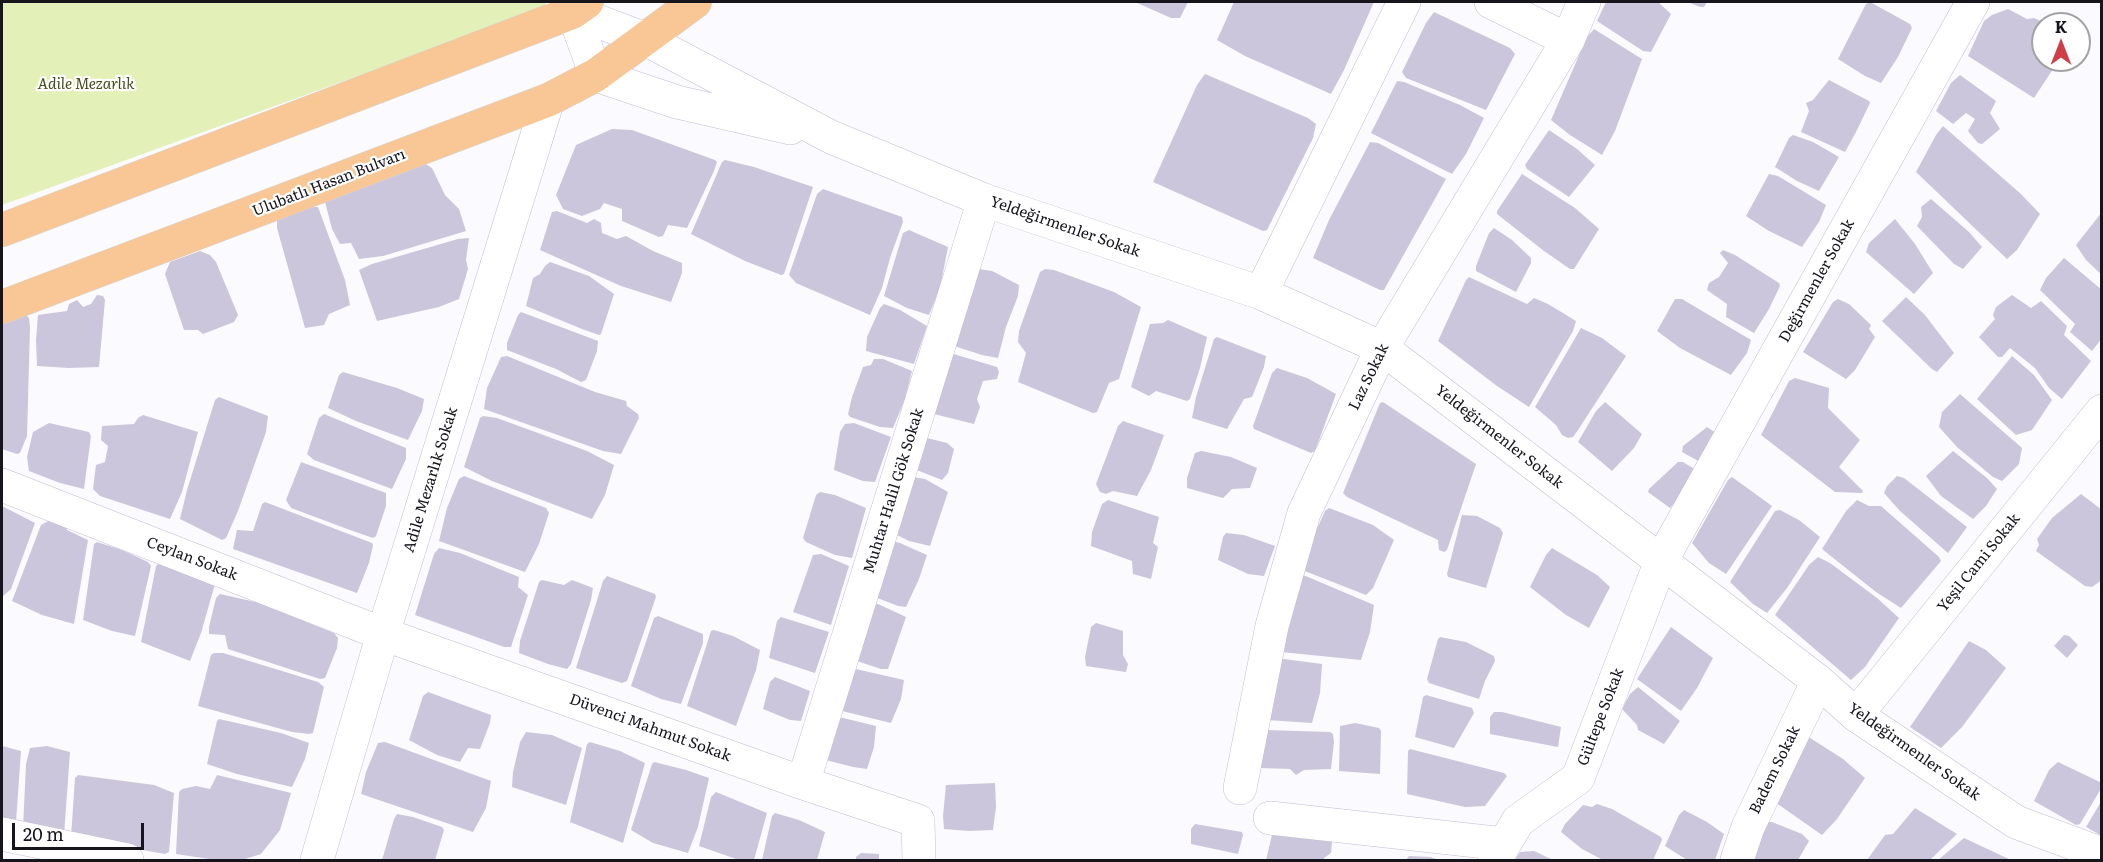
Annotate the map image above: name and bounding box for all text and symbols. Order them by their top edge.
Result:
north arrow [2031,12,2091,72]
text: K [2055,14,2067,38]
park label: Adile Mezarlık [38,76,134,94]
street label: Ulubatlı Hasan Bulvarı [250,145,408,221]
street label: Yeldeğirmenler Sokak [988,193,1142,261]
street label: Değirmenler Sokak [1776,216,1858,346]
street label: Laz Sokak [1345,341,1393,413]
street label: Yeldeğirmenler Sokak [1431,381,1567,493]
street label: Adile Mezarlık Sokak [400,405,462,555]
street label: Muhtar Halil Gök Sokak [860,406,928,576]
street label: Yeşil Cami Sokak [1934,510,2024,616]
street label: Ceylan Sokak [144,533,240,585]
street label: Gültepe Sokak [1574,666,1628,768]
street label: Düvenci Mahmut Sokak [567,690,733,766]
street label: Yeldeğirmenler Sokak [1844,699,1984,805]
street label: Badem Sokak [1746,723,1804,817]
scale bar [15,811,147,849]
text: 20 m [23,820,64,847]

